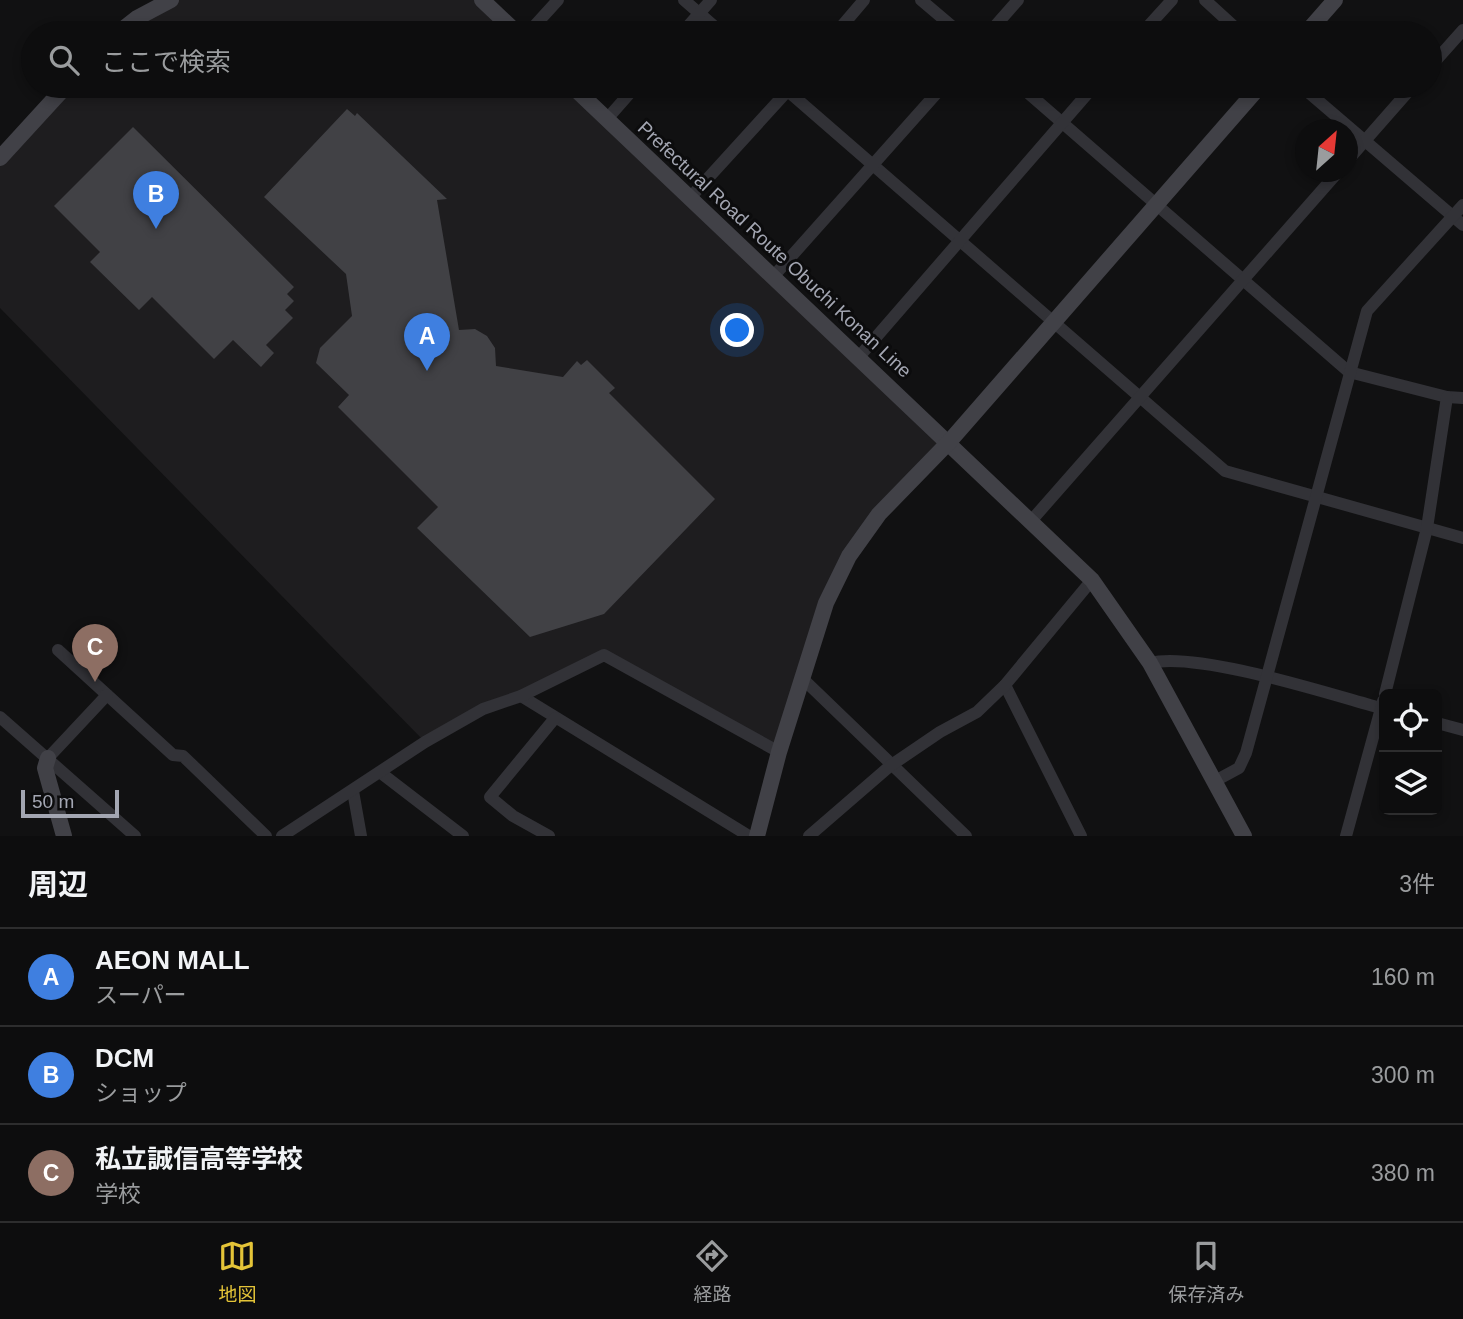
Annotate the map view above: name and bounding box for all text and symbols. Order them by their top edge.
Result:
search box [21,21,1442,98]
icon: search [45,41,83,79]
text: ここで検索 [101,47,231,77]
street label: Prefectural Road Route Obuchi Konan Line [634,117,915,382]
north arrow [1295,119,1358,182]
pin: B [133,171,179,229]
pin: A [404,313,450,371]
your location [720,313,754,347]
pin: C [72,624,118,682]
map controls [1379,689,1442,815]
button: locate [1379,689,1442,752]
button: layers [1379,752,1442,815]
scale bar [21,787,119,819]
text: 50 m [32,791,74,812]
text: 周辺 [28,868,88,901]
text: 3件 [1399,871,1435,897]
text: AEON MALL [95,945,250,975]
text: A [43,964,59,990]
text: 160 m [1371,964,1435,990]
text: スーパー [95,982,187,1008]
text: DCM [95,1043,154,1073]
text: B [43,1062,59,1088]
text: 300 m [1371,1062,1435,1088]
text: ショップ [95,1080,187,1106]
text: 私立誠信高等学校 [95,1144,303,1174]
text: C [43,1160,59,1186]
text: 380 m [1371,1160,1435,1186]
text: 学校 [95,1181,141,1207]
tab: 地図 [218,1237,257,1306]
tab: 経路 [693,1237,732,1306]
tab: 保存済み [1168,1237,1245,1306]

